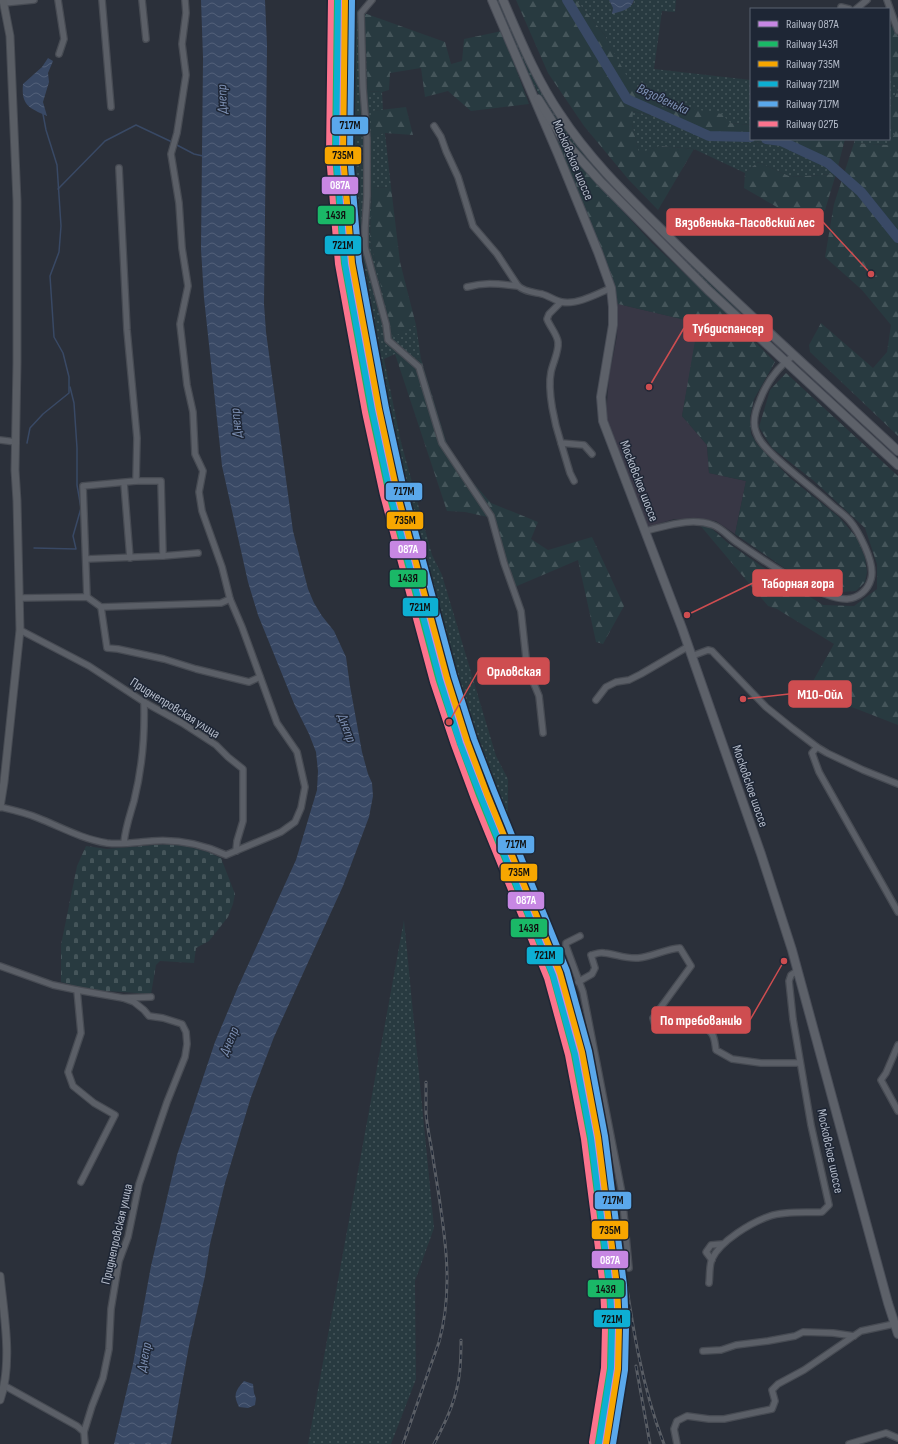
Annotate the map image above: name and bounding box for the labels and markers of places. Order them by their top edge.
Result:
callout: Вязовенька-Пасовский лес [667,209,823,235]
callout: Тубдиспансер [684,315,772,341]
callout: Таборная гора [753,570,842,596]
callout: Орловская [478,658,549,684]
callout: М10-Ойл [789,681,851,707]
callout: По требованию [652,1007,750,1033]

